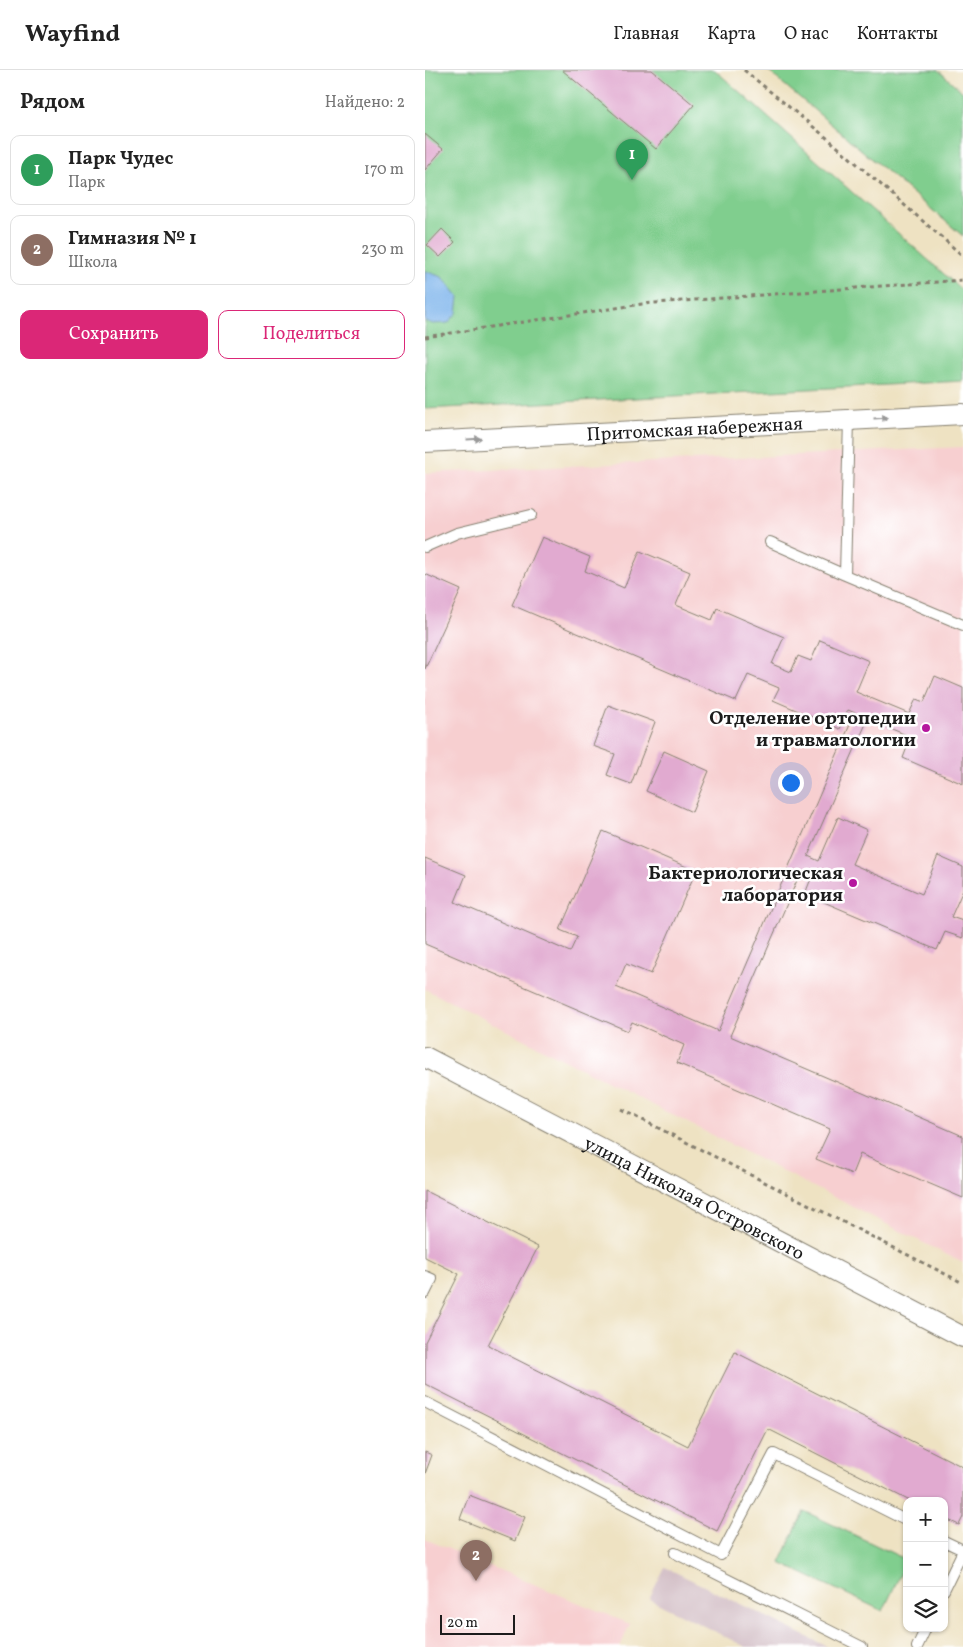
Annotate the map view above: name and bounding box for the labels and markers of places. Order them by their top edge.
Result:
pin: 1 [616,139,648,180]
place label: Отделение ортопедии и травматологии [709,706,916,754]
marker: Отделение ортопедии и травматологии [920,722,932,734]
place label: Бактериологическая лаборатория [648,861,843,909]
marker: Бактериологическая лаборатория [847,877,859,889]
pin: 2 [460,1540,492,1581]

